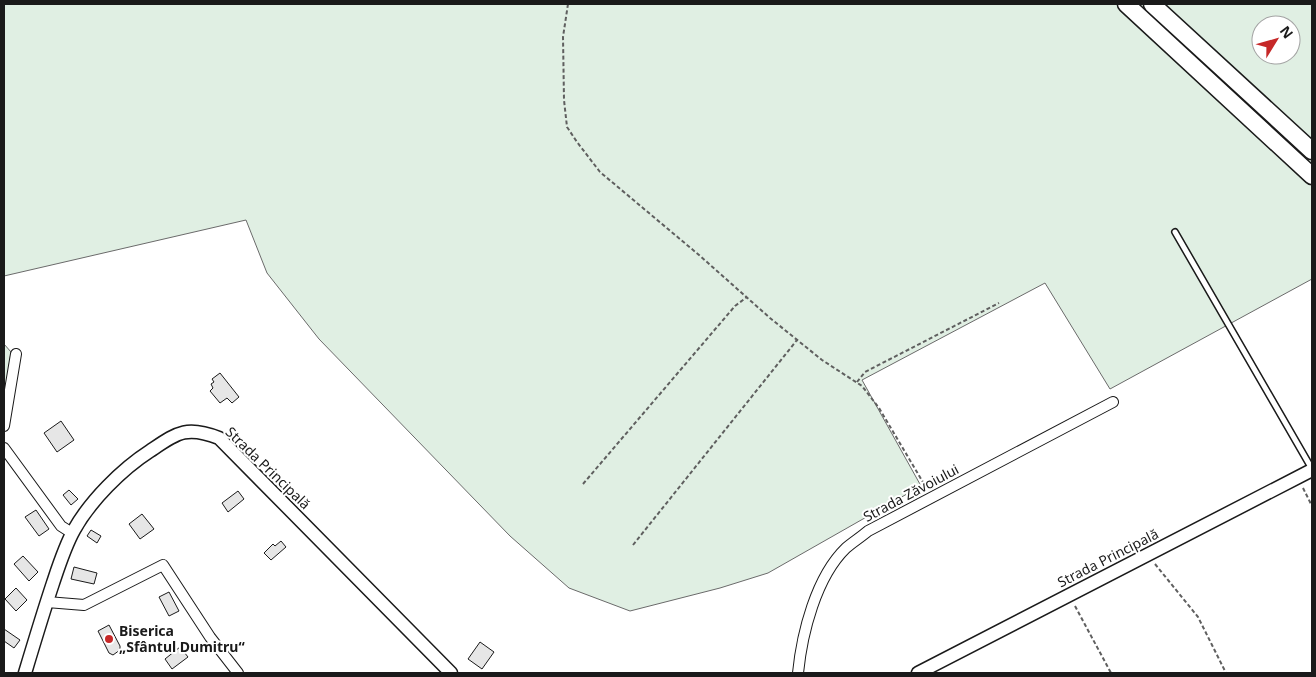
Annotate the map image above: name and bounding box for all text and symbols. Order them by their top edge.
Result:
north arrow [1251,15,1301,65]
text: N [1276,22,1298,42]
street label: Strada Principală [222,422,315,513]
street label: Strada Zăvoiului [860,459,962,526]
street label: Strada Principală [1054,524,1162,591]
place label: Biserica „Sfântul Dumitru“ [119,621,245,656]
marker: Biserica „Sfântul Dumitru“ [103,633,115,645]

